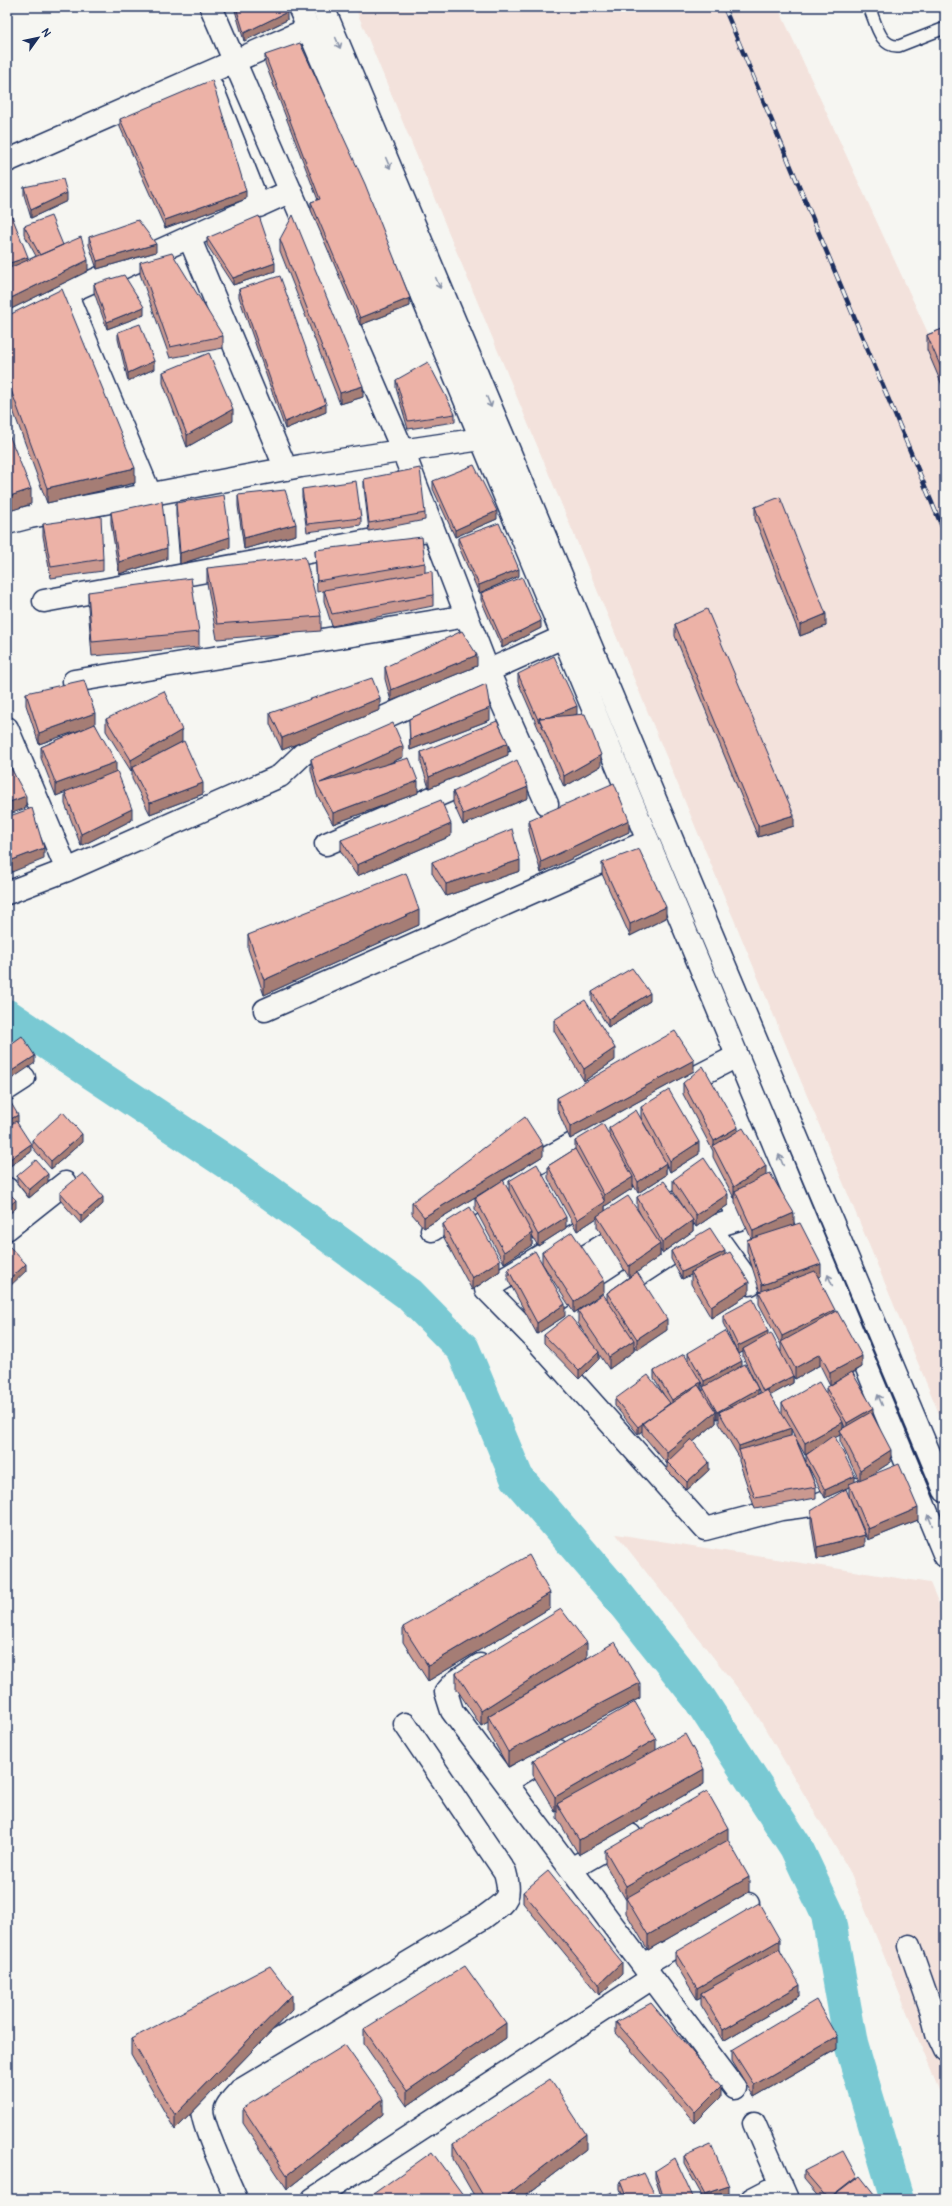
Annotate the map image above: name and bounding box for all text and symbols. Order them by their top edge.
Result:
north arrow [18,18,58,58]
text: N [38,26,54,40]
one-way arrow [334,36,342,48]
one-way arrow [385,156,392,168]
one-way arrow [435,276,443,288]
one-way arrow [486,396,493,408]
one-way arrow [776,1155,784,1167]
one-way arrow [826,1275,834,1287]
one-way arrow [876,1395,884,1407]
one-way arrow [926,1515,933,1527]

